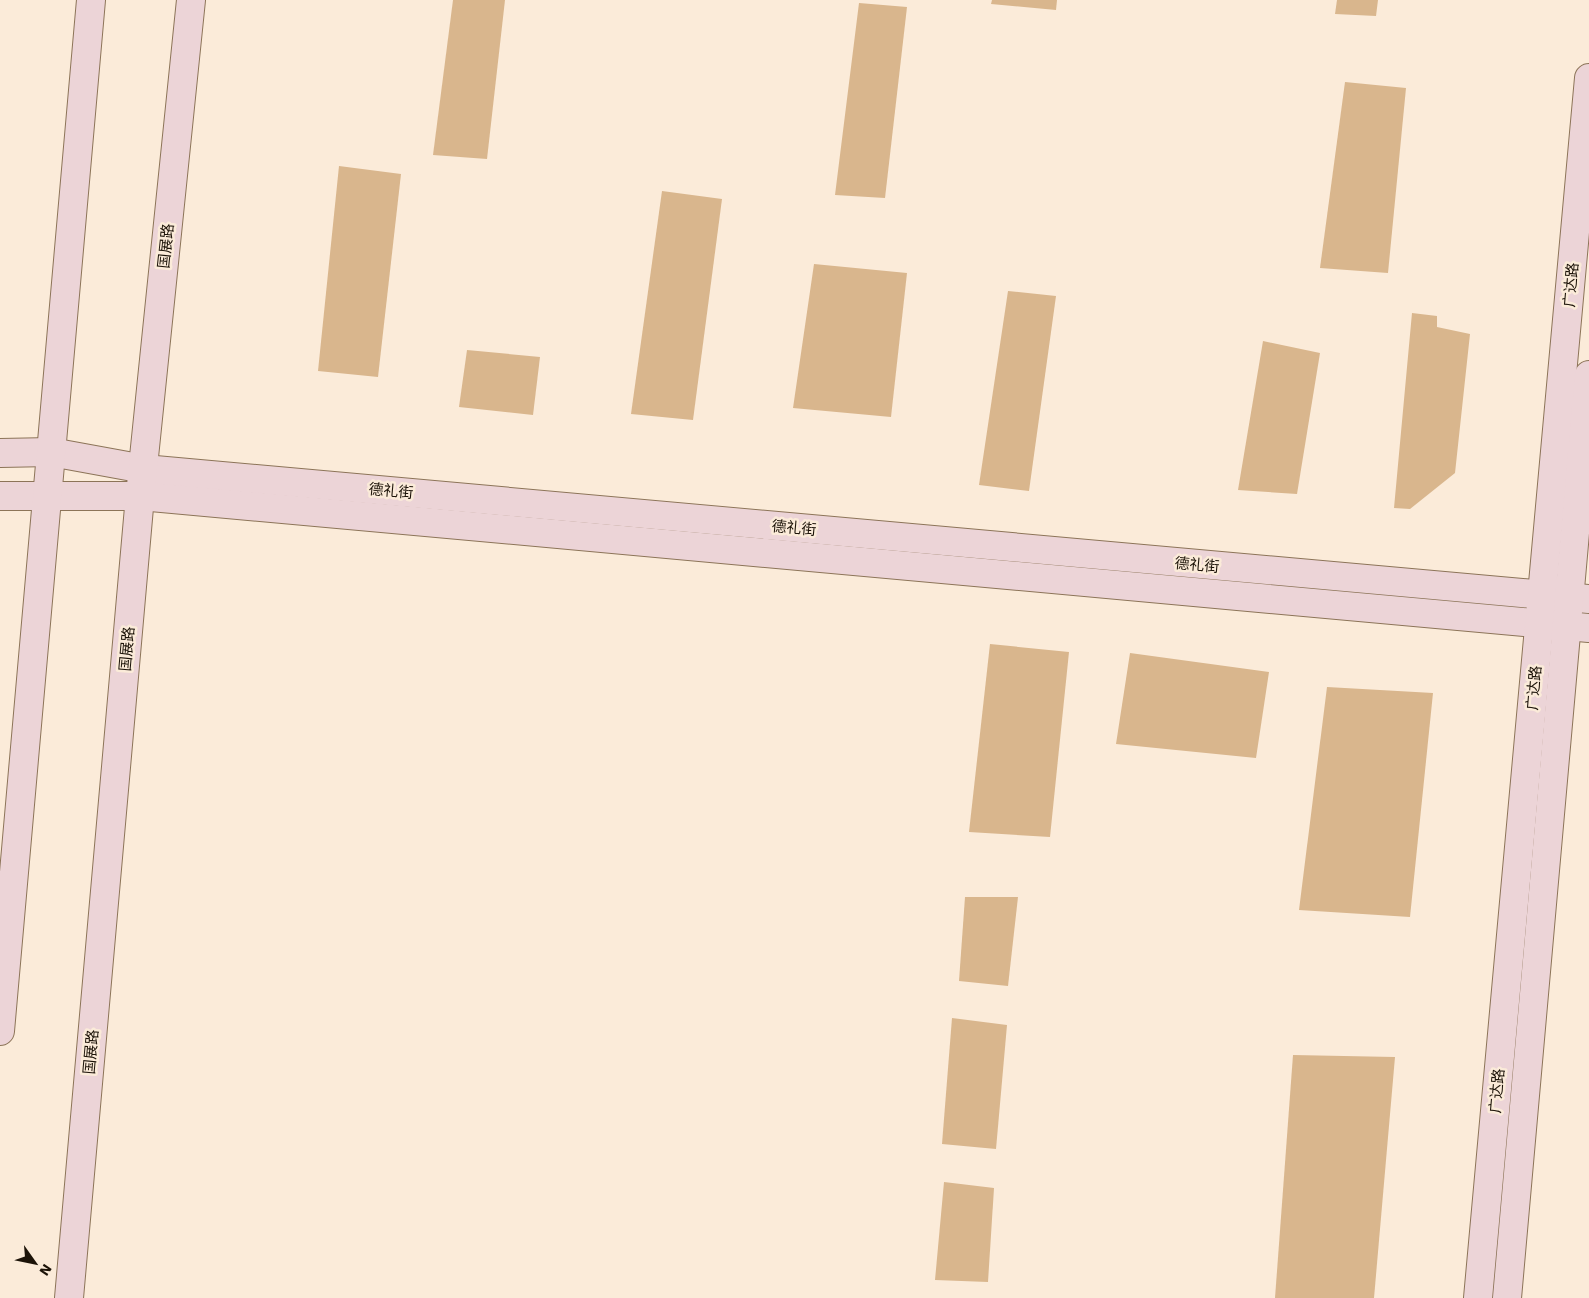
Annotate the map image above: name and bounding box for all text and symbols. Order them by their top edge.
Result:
street label: 国展路 [155,223,177,269]
street label: 广达路 [1560,262,1582,308]
street label: 德礼街 [368,480,414,502]
street label: 德礼街 [771,517,817,539]
street label: 德礼街 [1174,554,1220,576]
street label: 国展路 [116,626,138,672]
street label: 广达路 [1523,665,1545,711]
street label: 国展路 [80,1029,102,1075]
street label: 广达路 [1486,1068,1508,1114]
north arrow [10,1238,60,1288]
text: N [36,1261,55,1279]

